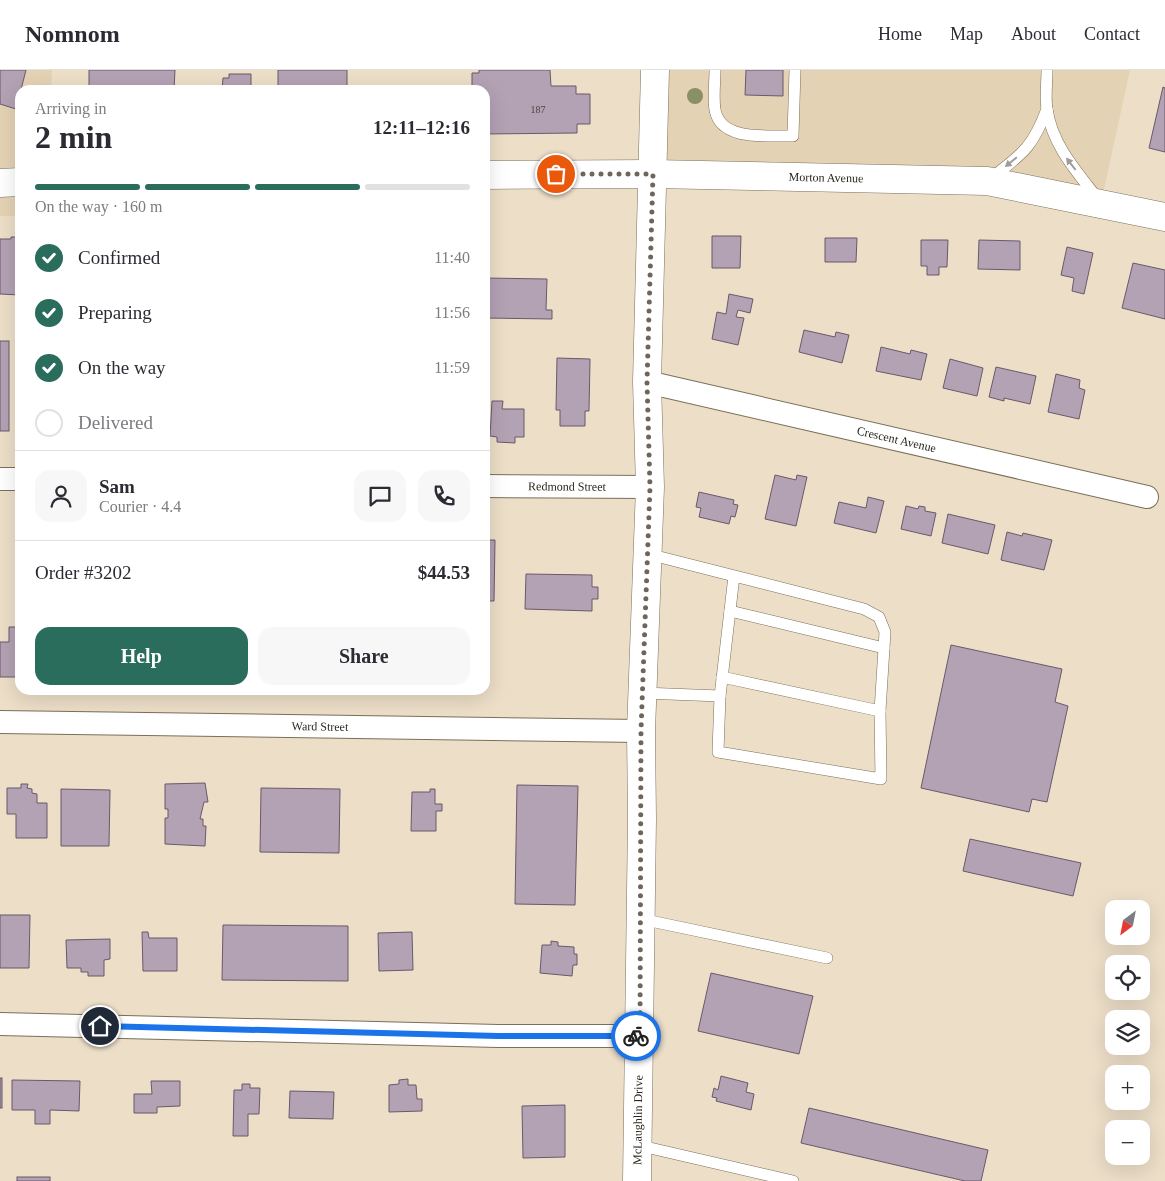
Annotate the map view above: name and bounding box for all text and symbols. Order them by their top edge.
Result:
text: Nomnom [25,21,120,47]
text: Home [878,24,922,44]
text: Map [950,24,983,44]
text: About [1011,24,1056,44]
text: Contact [1084,24,1140,44]
text: Arriving in [35,100,107,117]
house number: 187 [531,104,546,115]
text: 12:11–12:16 [373,117,470,138]
text: 2 min [35,119,112,155]
pin [535,153,577,195]
one-way arrow [1005,157,1018,168]
one-way arrow [1066,157,1076,171]
icon: bag [542,160,570,188]
street label: Morton Avenue [788,170,863,185]
text: On the way · 160 m [35,198,163,215]
icon: check [35,244,63,272]
text: Confirmed [78,247,160,268]
text: 11:40 [434,249,470,266]
icon: check [35,299,63,327]
text: Preparing [78,302,152,323]
text: 11:56 [434,304,470,321]
icon: check [35,354,63,382]
text: On the way [78,357,166,378]
text: 11:59 [434,359,470,376]
text: Delivered [78,412,153,433]
street label: Crescent Avenue [856,424,937,455]
button: person [35,470,87,522]
button: chat [354,470,406,522]
button: phone [418,470,470,522]
text: Sam [99,476,135,497]
street label: Redmond Street [528,479,607,494]
text: Courier · 4.4 [99,498,181,515]
text: Order #3202 [35,562,132,583]
text: $44.53 [418,562,470,583]
button: Help [35,627,248,685]
button: Share [258,627,470,685]
street label: Ward Street [292,719,349,734]
north arrow [1105,900,1150,945]
map controls [1105,900,1150,1165]
button: locate [1105,955,1150,1000]
pin [79,1005,121,1047]
button: layers [1105,1010,1150,1055]
courier [611,1011,661,1061]
icon: home [86,1012,114,1040]
icon: bike [622,1022,650,1050]
button: + [1105,1065,1150,1110]
street label: McLaughlin Drive [630,1075,645,1165]
button: − [1105,1120,1150,1165]

